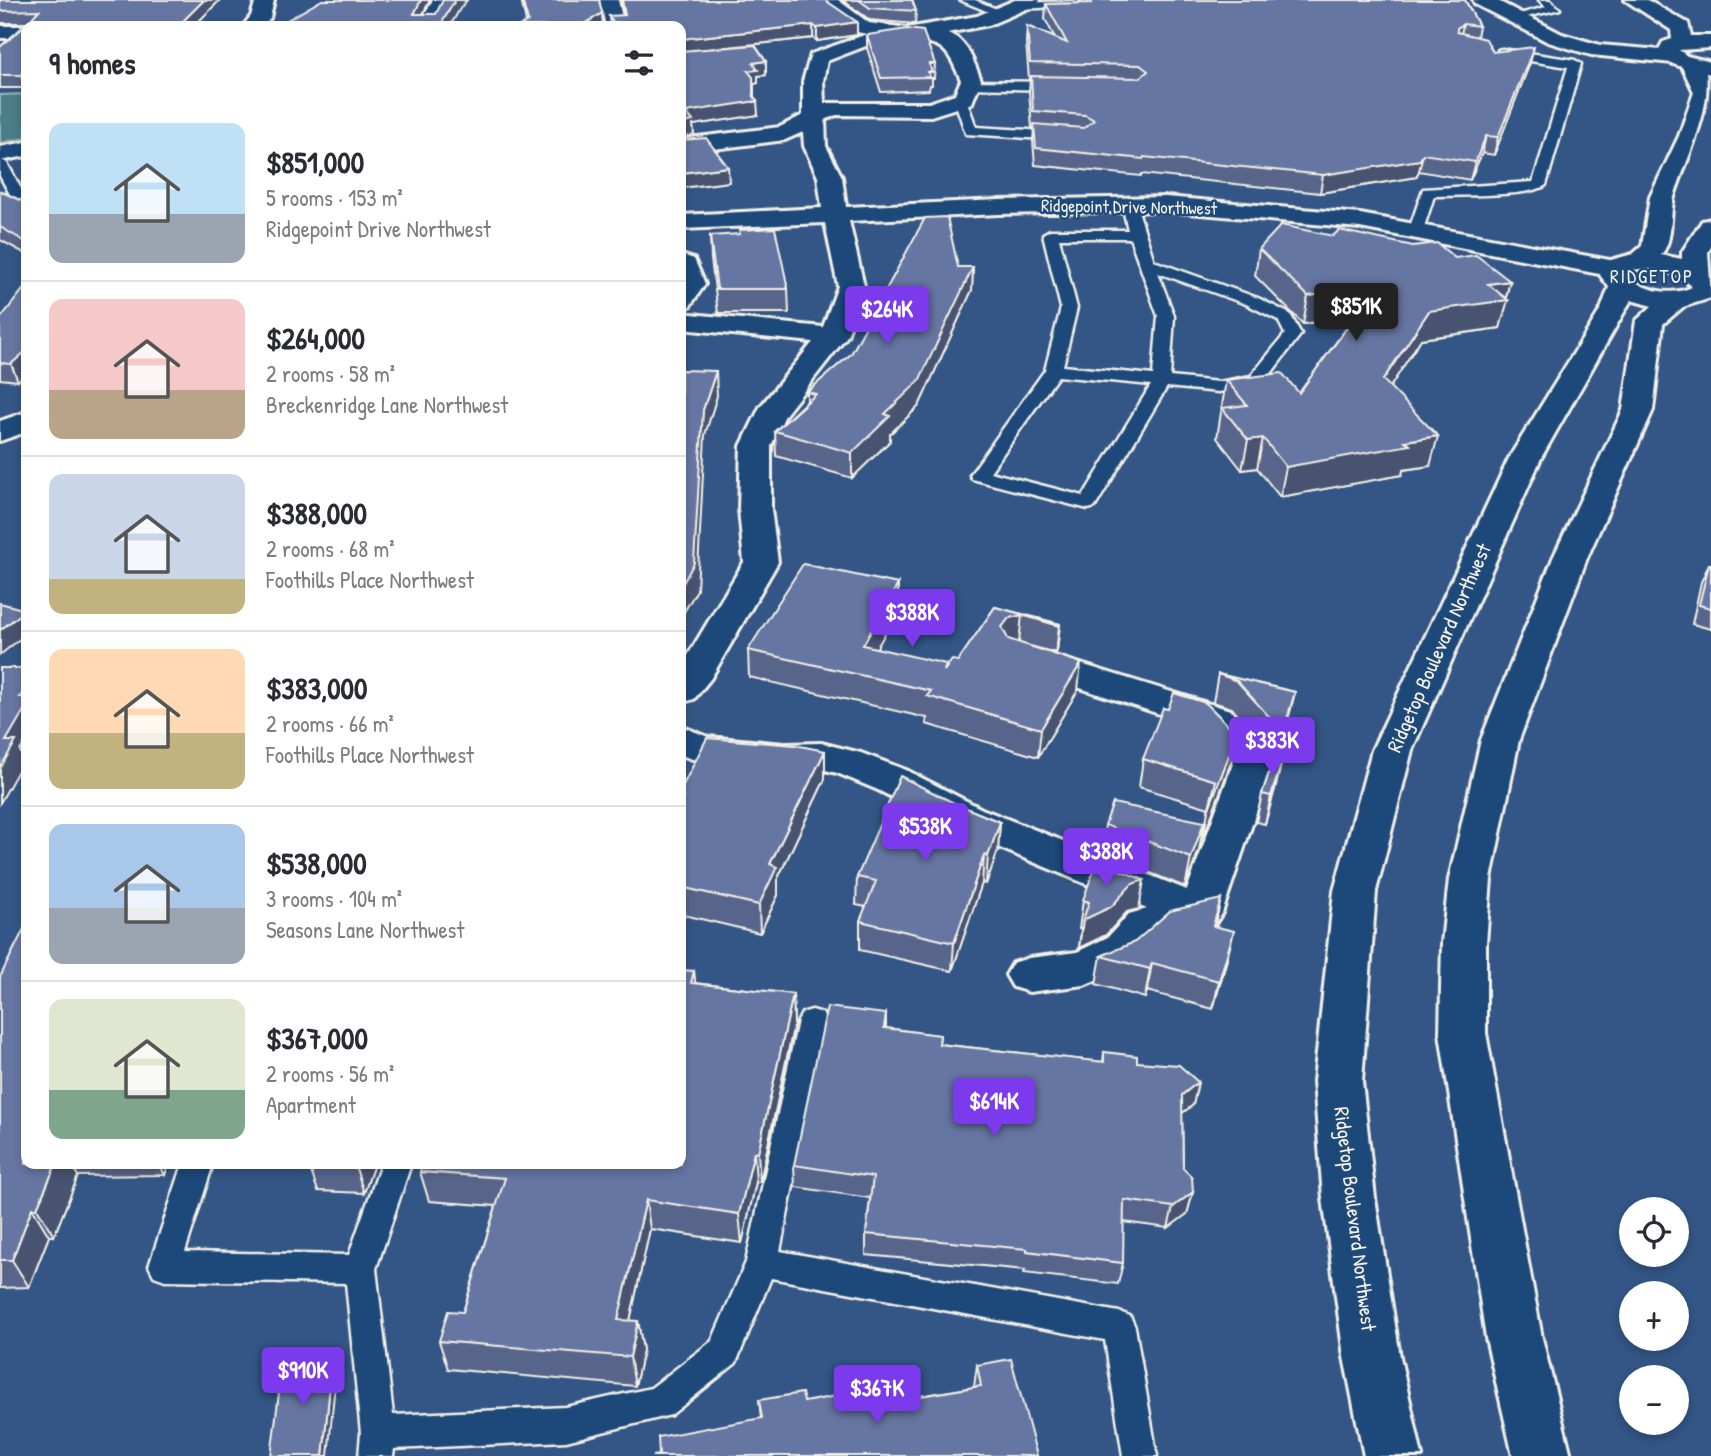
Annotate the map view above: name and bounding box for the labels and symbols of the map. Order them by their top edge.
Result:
street label: Ridgepoint Drive Northwest [1041,192,1218,221]
district label: RIDGETOP [1610,263,1694,289]
pin: $851K [1307,284,1405,343]
pin: $264K [838,286,936,346]
street label: Ridgetop Boulevard Northwest [1379,538,1498,757]
pin: $388K [863,590,961,649]
pin: $383K [1223,718,1321,777]
pin: $538K [876,804,974,863]
pin: $388K [1057,828,1155,888]
pin: $614K [945,1078,1043,1138]
street label: Ridgetop Boulevard Northwest [1327,1105,1384,1334]
pin: $910K [254,1348,352,1407]
pin: $367K [828,1366,926,1425]

